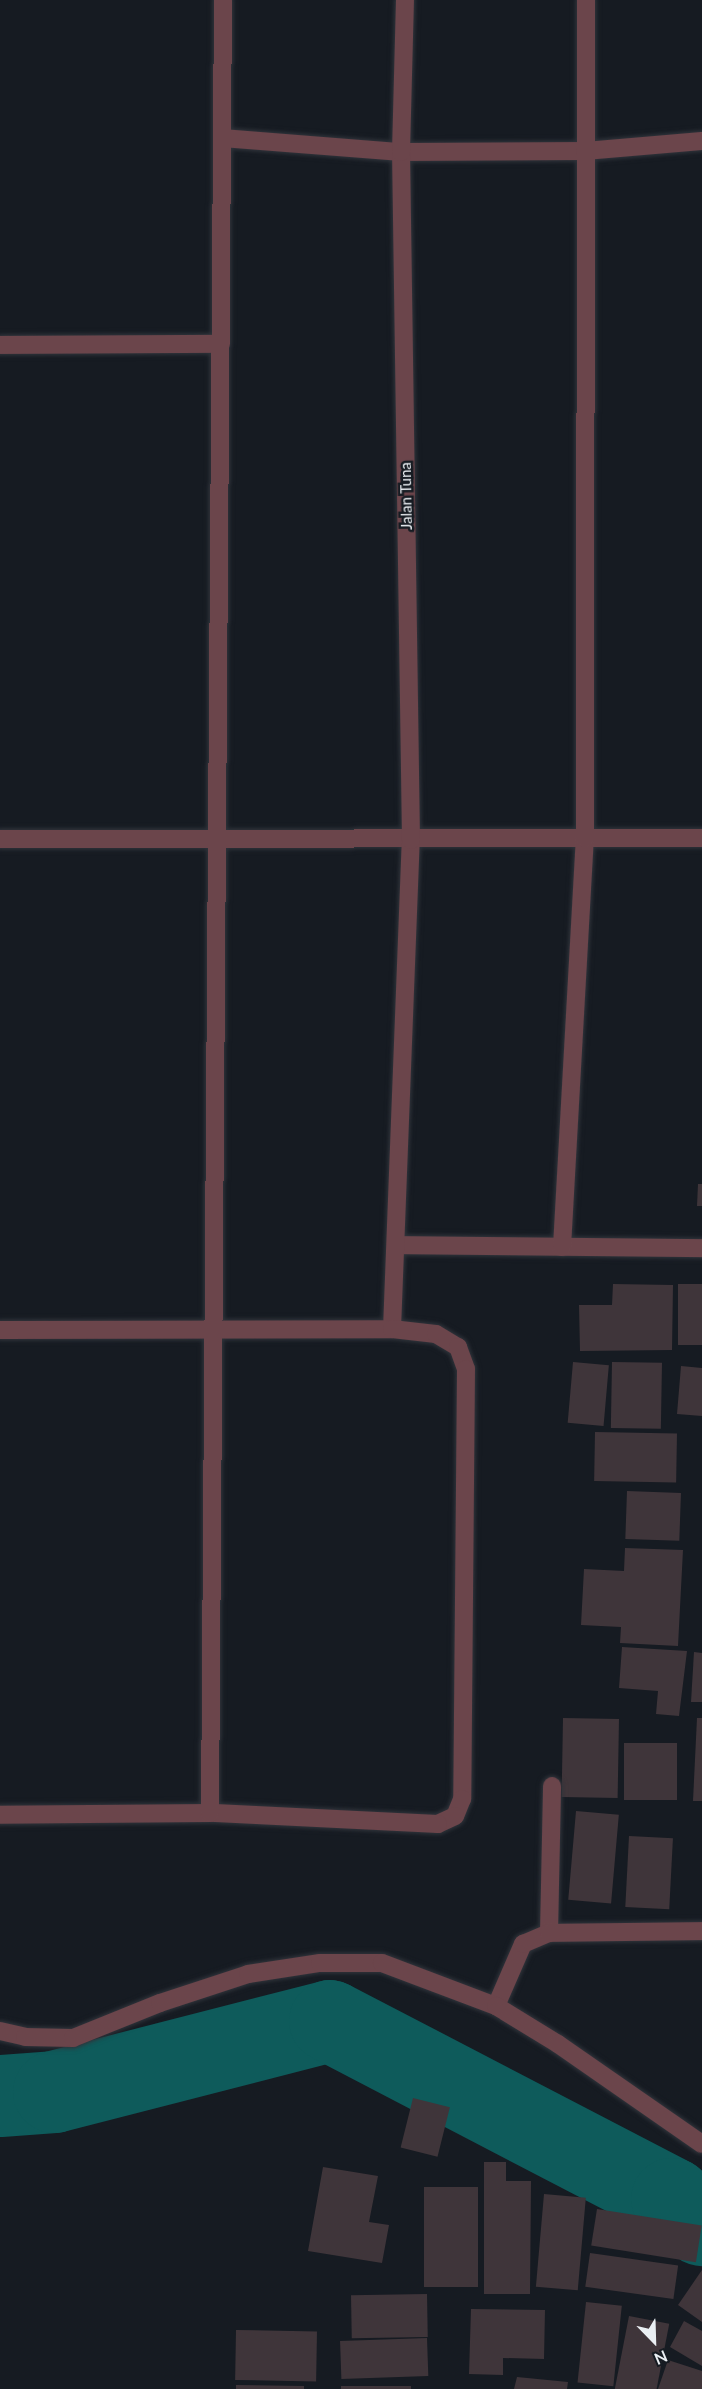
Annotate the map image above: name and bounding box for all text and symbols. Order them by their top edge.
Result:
street label: Jalan Tuna [396,462,416,530]
north arrow [624,2311,684,2371]
text: N [652,2347,671,2369]

